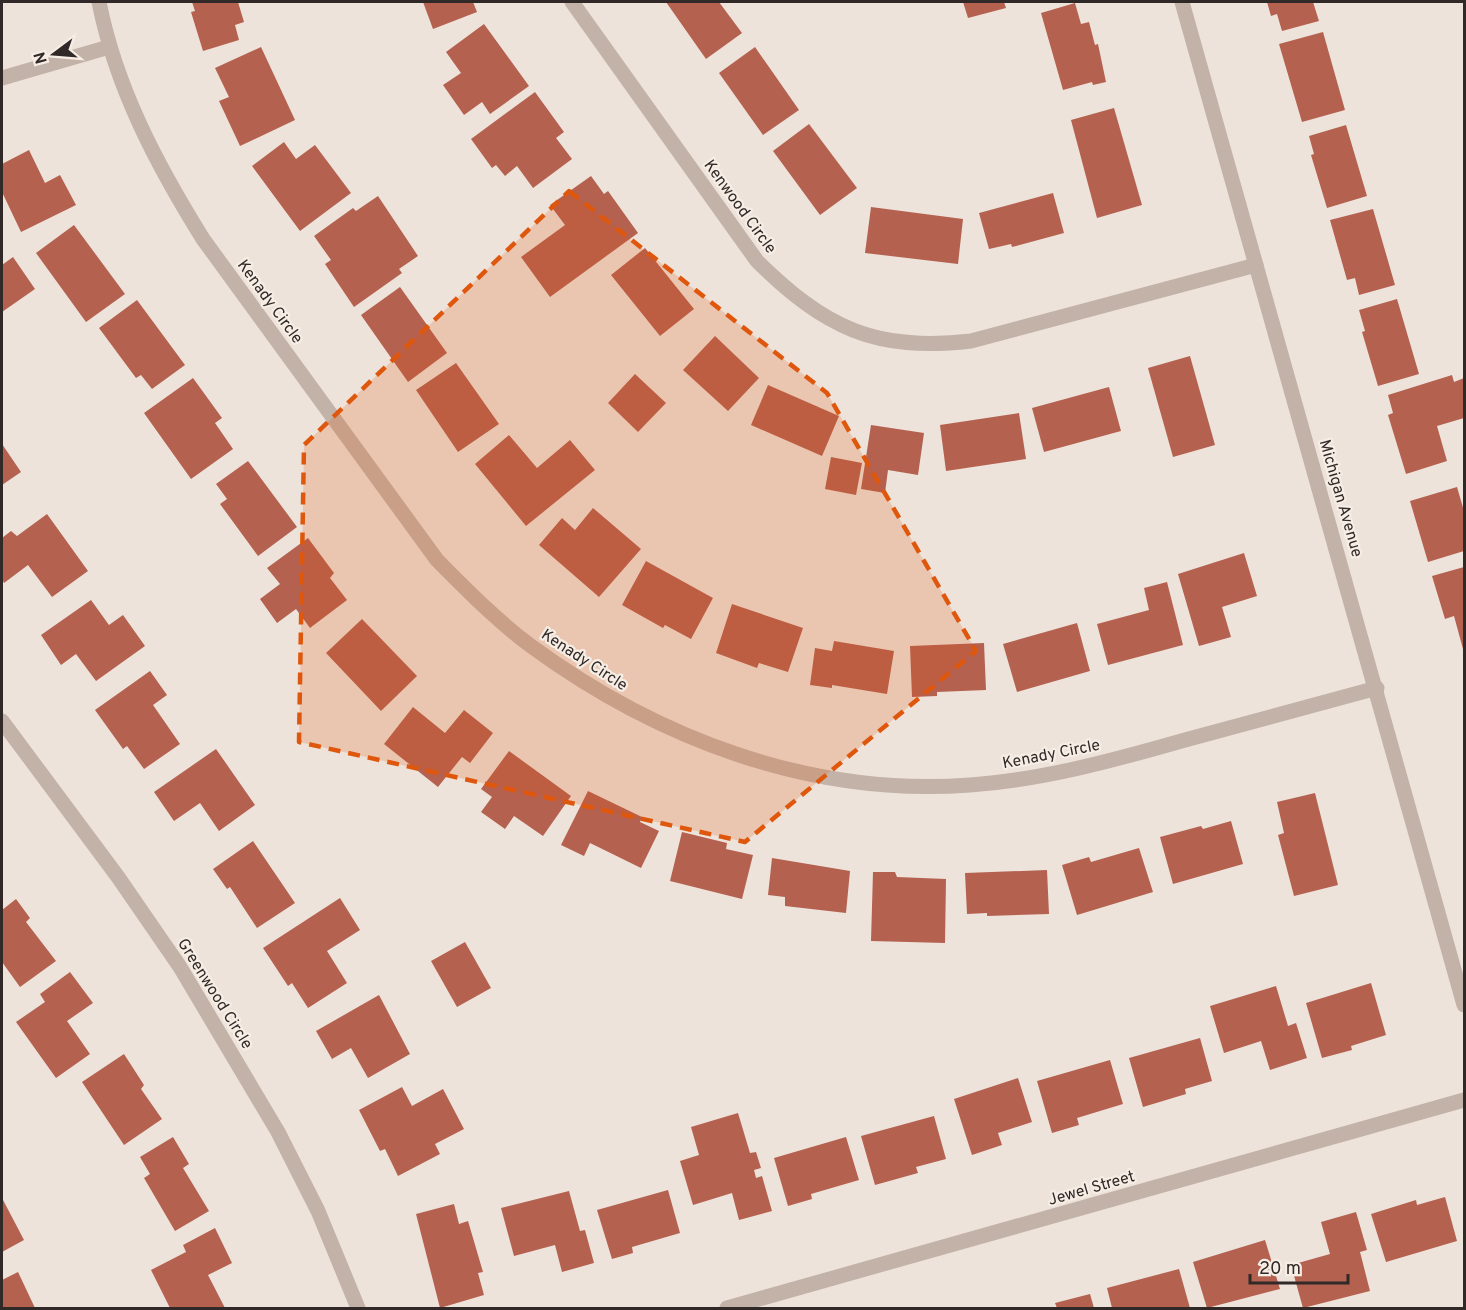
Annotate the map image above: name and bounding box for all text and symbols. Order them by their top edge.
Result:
north arrow [24,24,84,84]
text: N [30,49,53,66]
street label: Kenwood Circle [699,156,780,258]
street label: Kenady Circle [232,256,307,348]
street label: Michigan Avenue [1314,437,1366,560]
street label: Kenady Circle [537,625,631,696]
street label: Kenady Circle [1001,736,1102,774]
street label: Greenwood Circle [172,935,256,1053]
street label: Jewel Street [1046,1167,1137,1211]
scale bar [1250,1247,1348,1285]
text: 20 m [1259,1258,1301,1281]

